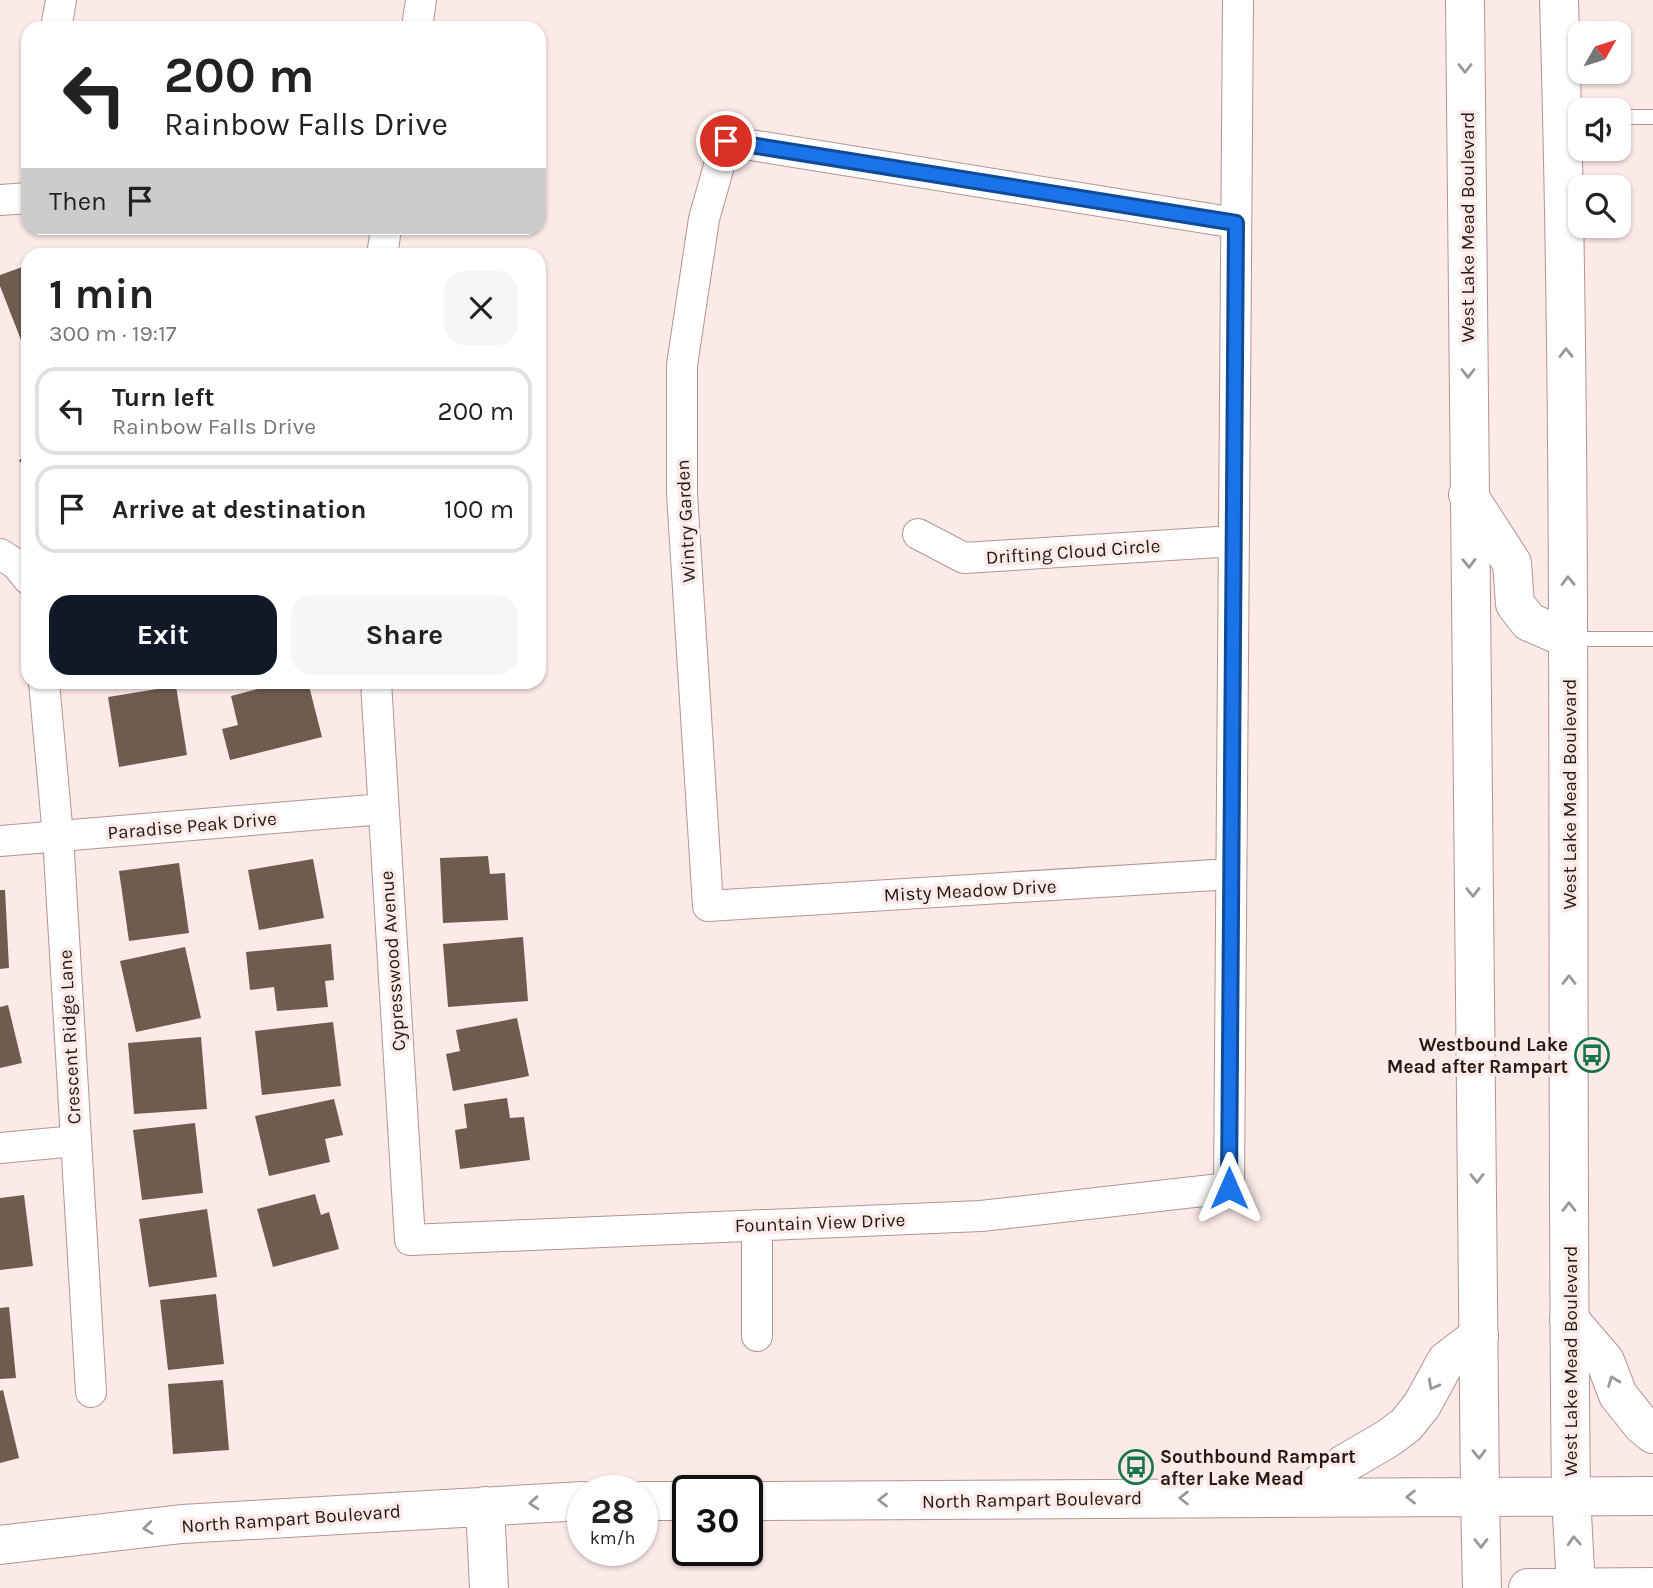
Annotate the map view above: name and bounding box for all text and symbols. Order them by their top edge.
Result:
north arrow [1568,21,1631,84]
map controls [1568,21,1631,238]
text: 200 m [164,47,315,104]
icon: left [49,49,140,140]
one-way arrow [1457,63,1473,74]
button: sound [1568,98,1631,161]
text: Rainbow Falls Drive [164,106,448,143]
pin [696,111,756,171]
street label: West Lake Mead Boulevard [1457,111,1479,343]
icon: arrive [707,122,745,160]
button: search [1568,175,1631,238]
icon: arrive [121,182,159,220]
text: Then [49,186,107,217]
text: 1 min [49,269,154,319]
button: close [444,271,518,345]
text: 300 m · 19:17 [49,320,177,347]
one-way arrow [1558,347,1573,358]
one-way arrow [1460,368,1476,379]
text: Turn left [112,382,214,413]
icon: left [53,392,91,430]
text: 200 m [438,396,514,427]
text: Rainbow Falls Drive [112,413,316,440]
street label: Wintry Garden [672,459,700,583]
icon: arrive [53,490,91,528]
text: Arrive at destination [112,494,366,525]
text: 100 m [444,494,514,525]
street label: Drifting Cloud Circle [985,535,1161,569]
one-way arrow [1461,559,1477,569]
one-way arrow [1560,575,1576,585]
button: Exit [49,595,277,675]
button: Share [291,595,518,675]
street label: West Lake Mead Boulevard [1559,678,1581,910]
street label: Paradise Peak Drive [107,808,278,844]
street label: Cypresswood Avenue [376,870,410,1052]
street label: Misty Meadow Drive [883,875,1057,907]
one-way arrow [1466,887,1481,898]
street label: Crescent Ridge Lane [54,949,86,1125]
one-way arrow [1561,974,1577,984]
place label: Westbound Lake Mead after Rampart [1387,1034,1568,1078]
bus stop icon: Westbound Lake Mead after Rampart [1573,1036,1611,1074]
position arrow [1192,1151,1266,1225]
one-way arrow [1469,1173,1485,1184]
one-way arrow [1561,1201,1577,1212]
street label: Fountain View Drive [734,1209,906,1237]
street label: West Lake Mead Boulevard [1560,1245,1582,1477]
one-way arrow [1607,1375,1621,1387]
one-way arrow [1428,1378,1441,1390]
place label: Southbound Rampart after Lake Mead [1160,1446,1356,1490]
bus stop icon: Southbound Rampart after Lake Mead [1117,1448,1155,1486]
one-way arrow [1471,1449,1487,1459]
speed limit sign: 30 [672,1475,763,1566]
street label: North Rampart Boulevard [922,1487,1142,1513]
one-way arrow [1406,1489,1416,1505]
one-way arrow [1178,1490,1189,1506]
text: 28 [591,1491,634,1532]
one-way arrow [877,1492,888,1508]
one-way arrow [528,1496,539,1511]
street label: North Rampart Boulevard [180,1500,402,1538]
one-way arrow [143,1520,154,1535]
text: km/h [590,1527,635,1549]
one-way arrow [1566,1536,1581,1547]
one-way arrow [1473,1537,1488,1548]

